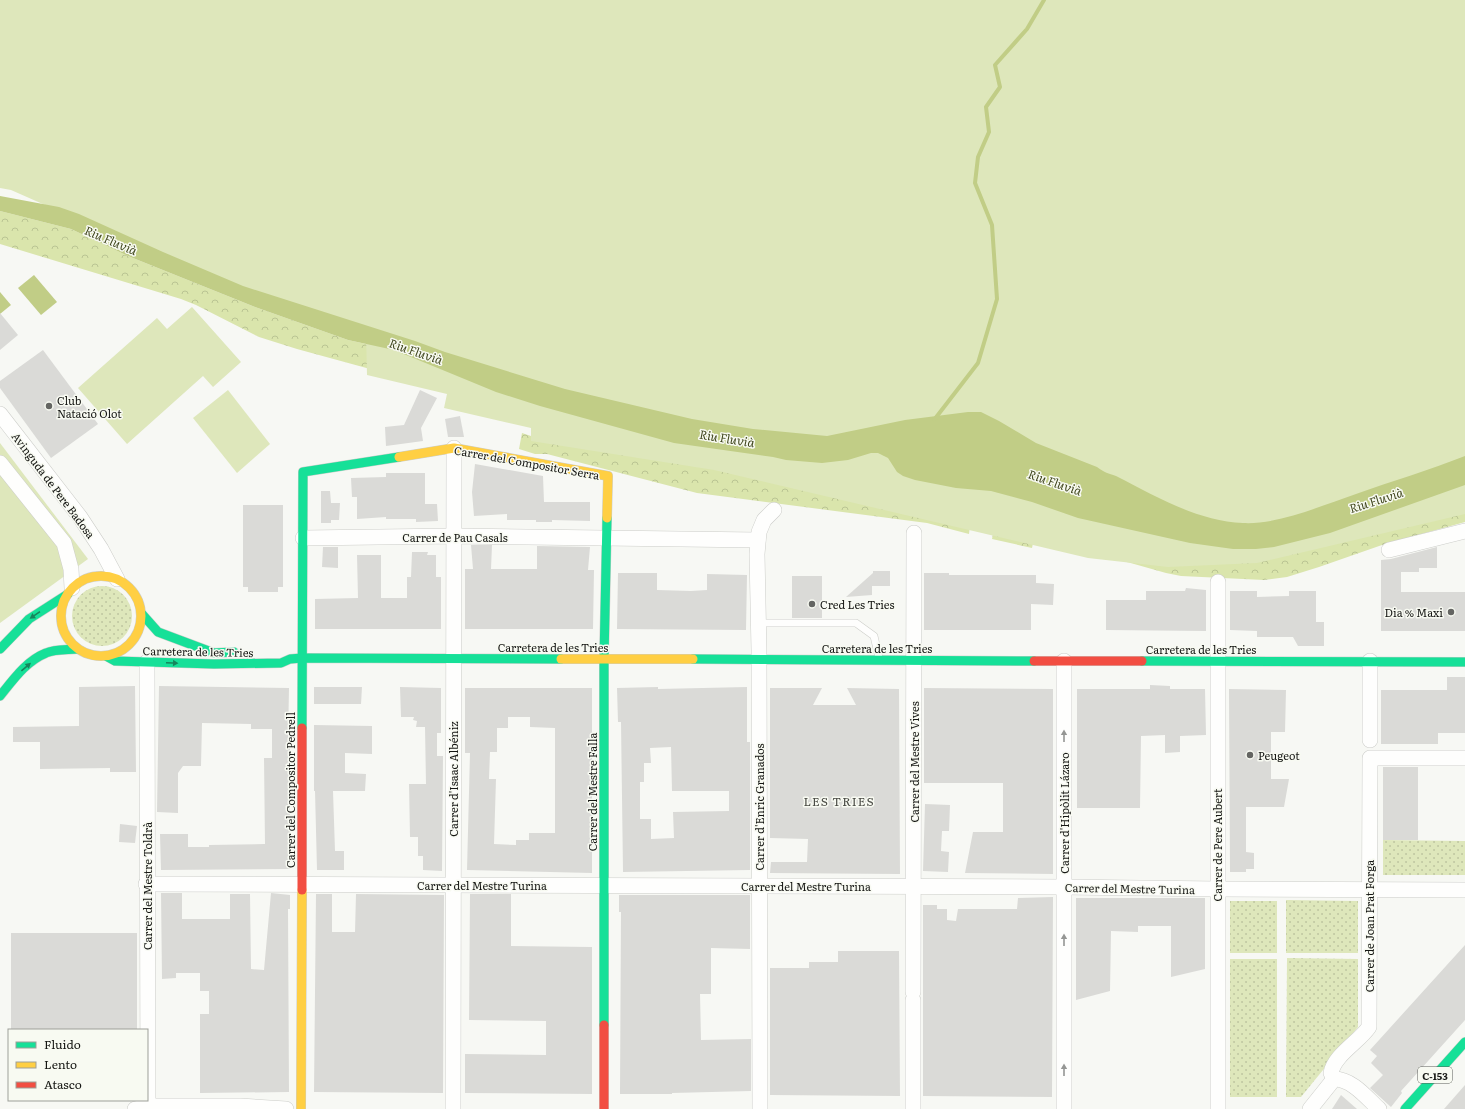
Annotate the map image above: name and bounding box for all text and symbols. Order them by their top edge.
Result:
water label: Riu Fluvià [82,221,140,259]
water label: Riu Fluvià [387,333,445,369]
place label: Club Natació Olot [57,392,122,421]
marker: Club Natació Olot [44,401,54,411]
water label: Riu Fluvià [698,425,756,451]
street label: Avinguda de Pere Badosa [9,429,99,541]
street label: Carrer del Compositor Serra [453,441,601,483]
water label: Riu Fluvià [1026,464,1084,500]
water label: Riu Fluvià [1347,483,1405,517]
street label: Carrer de Pau Casals [402,529,508,545]
place label: Cred Les Tries [820,596,894,612]
marker: Cred Les Tries [807,599,817,609]
place label: Dia % Maxi [1385,604,1443,620]
marker: Dia % Maxi [1446,607,1456,617]
one-way arrow [30,611,40,619]
street label: Carretera de les Tries [498,639,608,655]
street label: Carretera de les Tries [822,640,932,656]
street label: Carretera de les Tries [1146,641,1256,657]
street label: Carretera de les Tries [143,642,253,660]
one-way arrow [166,660,179,666]
one-way arrow [21,663,32,672]
street label: Carrer del Mestre Vives [906,701,922,823]
street label: Carrer del Compositor Pedrell [282,712,298,868]
street label: Carrer d'Isaac Albéniz [445,721,461,837]
one-way arrow [1061,729,1067,742]
street label: Carrer del Mestre Falla [584,733,600,851]
street label: Carrer d'Enric Granados [751,743,767,871]
place label: Peugeot [1258,747,1300,763]
marker: Peugeot [1245,750,1255,760]
street label: Carrer d'Hipòlit Lázaro [1056,752,1072,874]
street label: Carrer de Pere Aubert [1209,788,1225,901]
district label: LES TRIES [803,792,875,810]
street label: Carrer del Mestre Toldrà [139,822,155,950]
street label: Carrer de Joan Prat Forga [1361,860,1377,992]
street label: Carrer del Mestre Turina [417,877,547,893]
street label: Carrer del Mestre Turina [741,878,871,894]
street label: Carrer del Mestre Turina [1065,879,1195,897]
one-way arrow [1061,933,1067,946]
legend [8,1029,148,1101]
text: Fluido [44,1035,81,1053]
text: Lento [44,1055,77,1073]
one-way arrow [1061,1063,1067,1076]
road number: C-153 [1418,1067,1452,1083]
text: Atasco [44,1075,82,1093]

